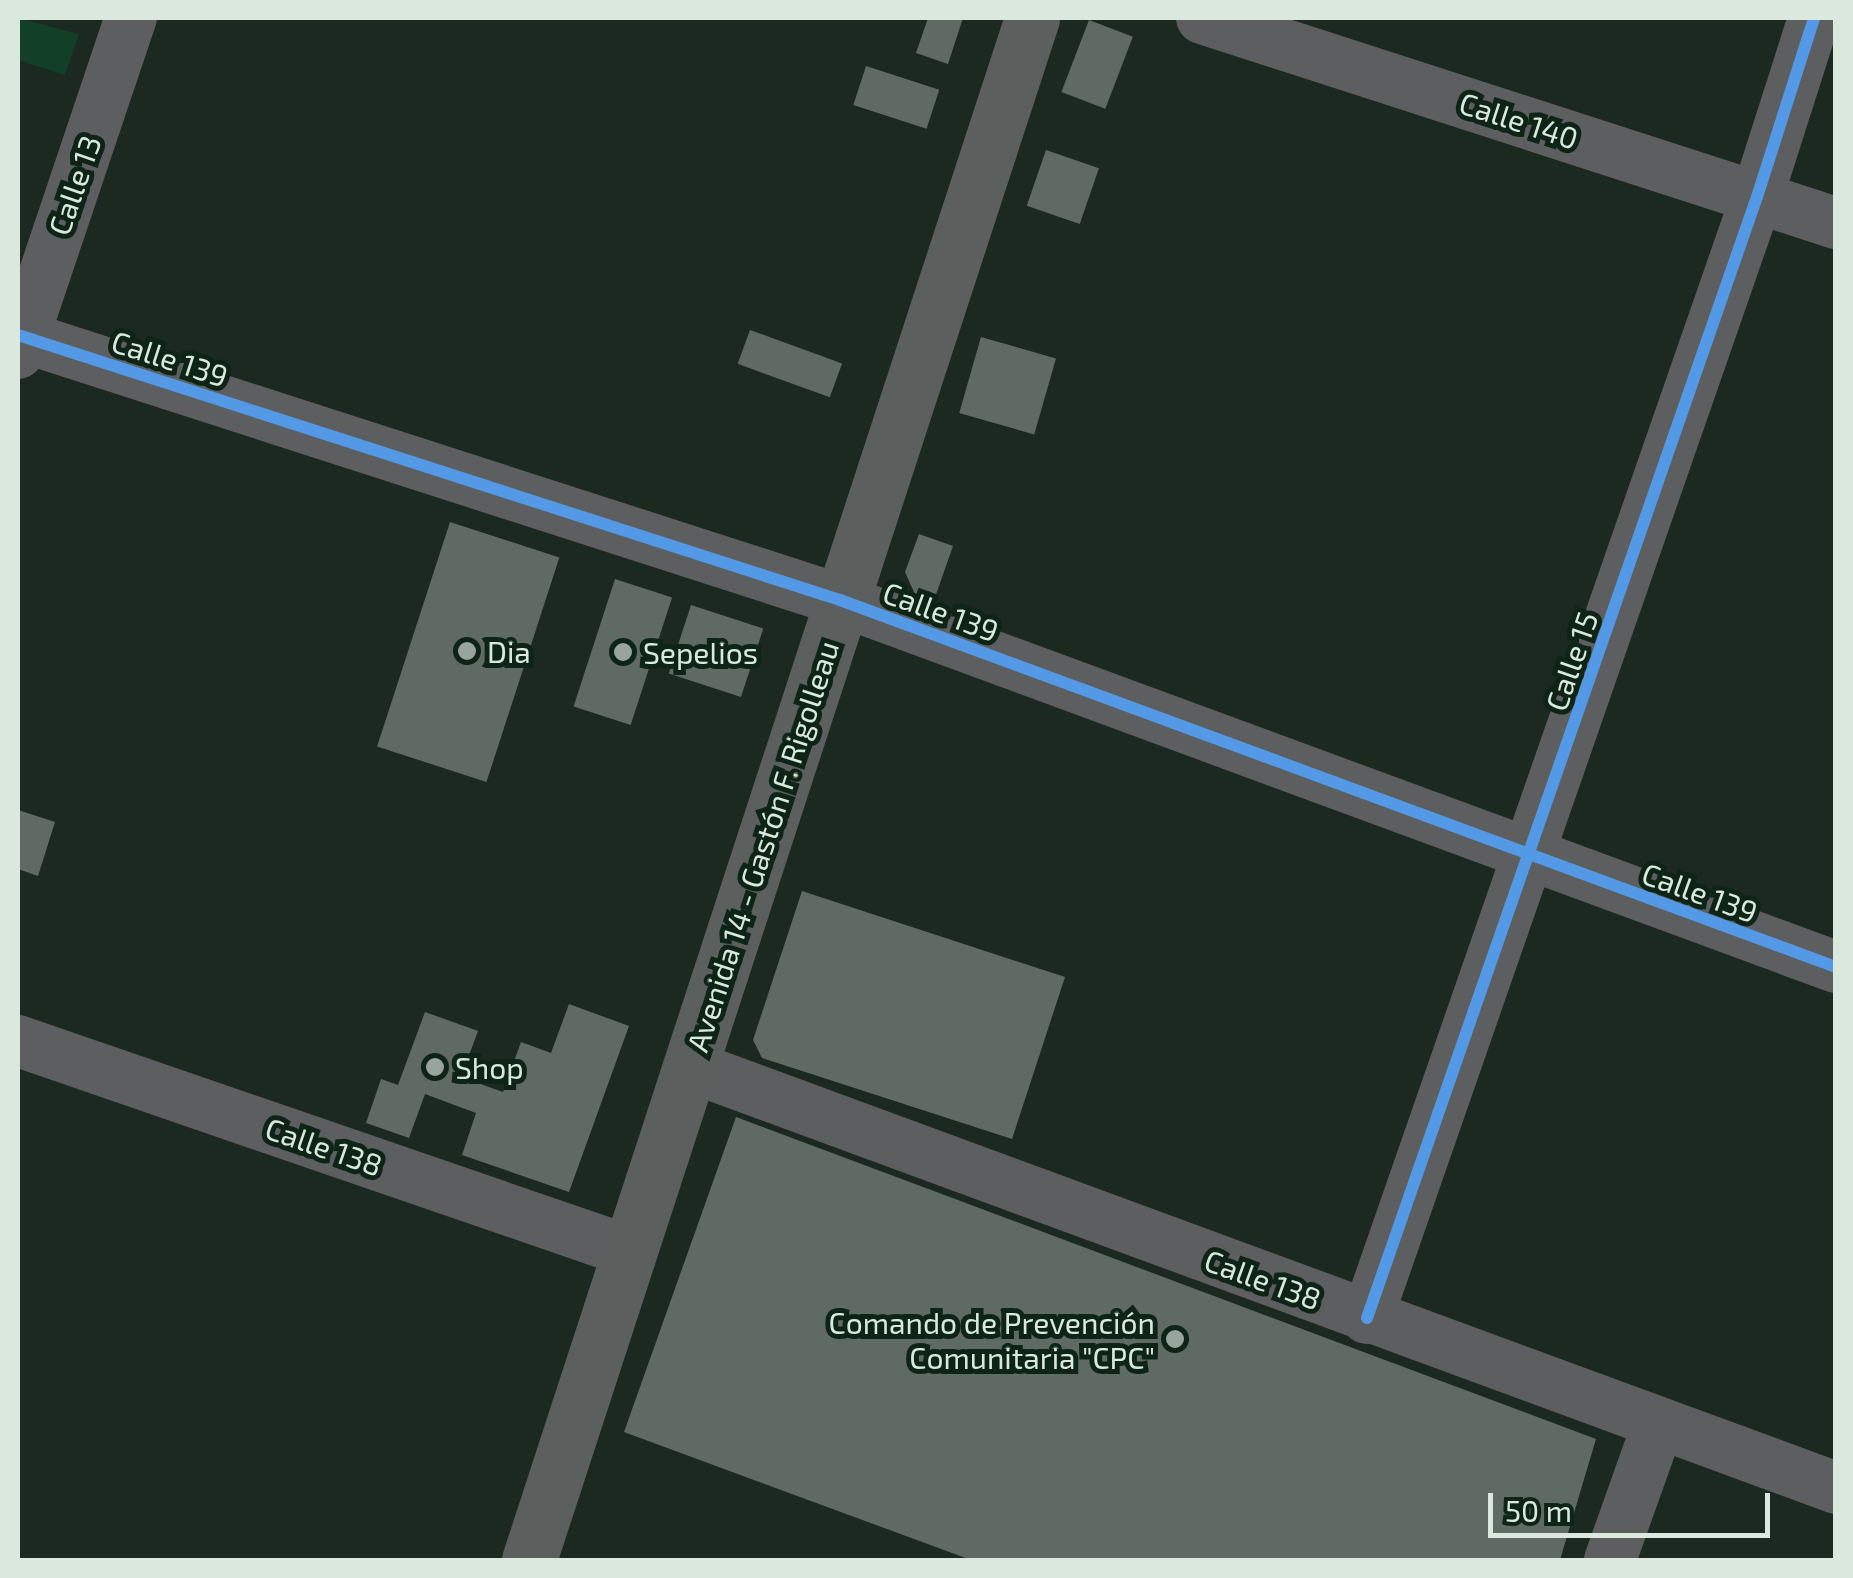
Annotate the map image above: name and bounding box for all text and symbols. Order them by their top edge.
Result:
street label: Calle 140 [1455,84,1583,156]
street label: Calle 13 [40,131,108,239]
street label: Calle 139 [107,322,233,394]
street label: Calle 139 [878,574,1004,648]
street label: Calle 15 [1537,607,1605,715]
place label: Dia [487,633,531,669]
place label: Sepelios [643,634,758,670]
street label: Avenida 14 - Gastón F. Rigolleau [678,636,846,1056]
marker: Dia [456,640,478,662]
marker: Sepelios [612,641,634,663]
street label: Calle 139 [1637,855,1763,929]
place label: Shop [455,1049,524,1085]
marker: Shop [424,1056,446,1078]
street label: Calle 138 [261,1109,387,1183]
street label: Calle 138 [1200,1241,1326,1317]
place label: Comando de Prevención Comunitaria "CPC" [829,1304,1155,1374]
marker: Comando de Prevención Comunitaria "CPC" [1164,1328,1186,1350]
scale bar [1493,1473,1776,1535]
text: 50 m [1505,1492,1572,1528]

